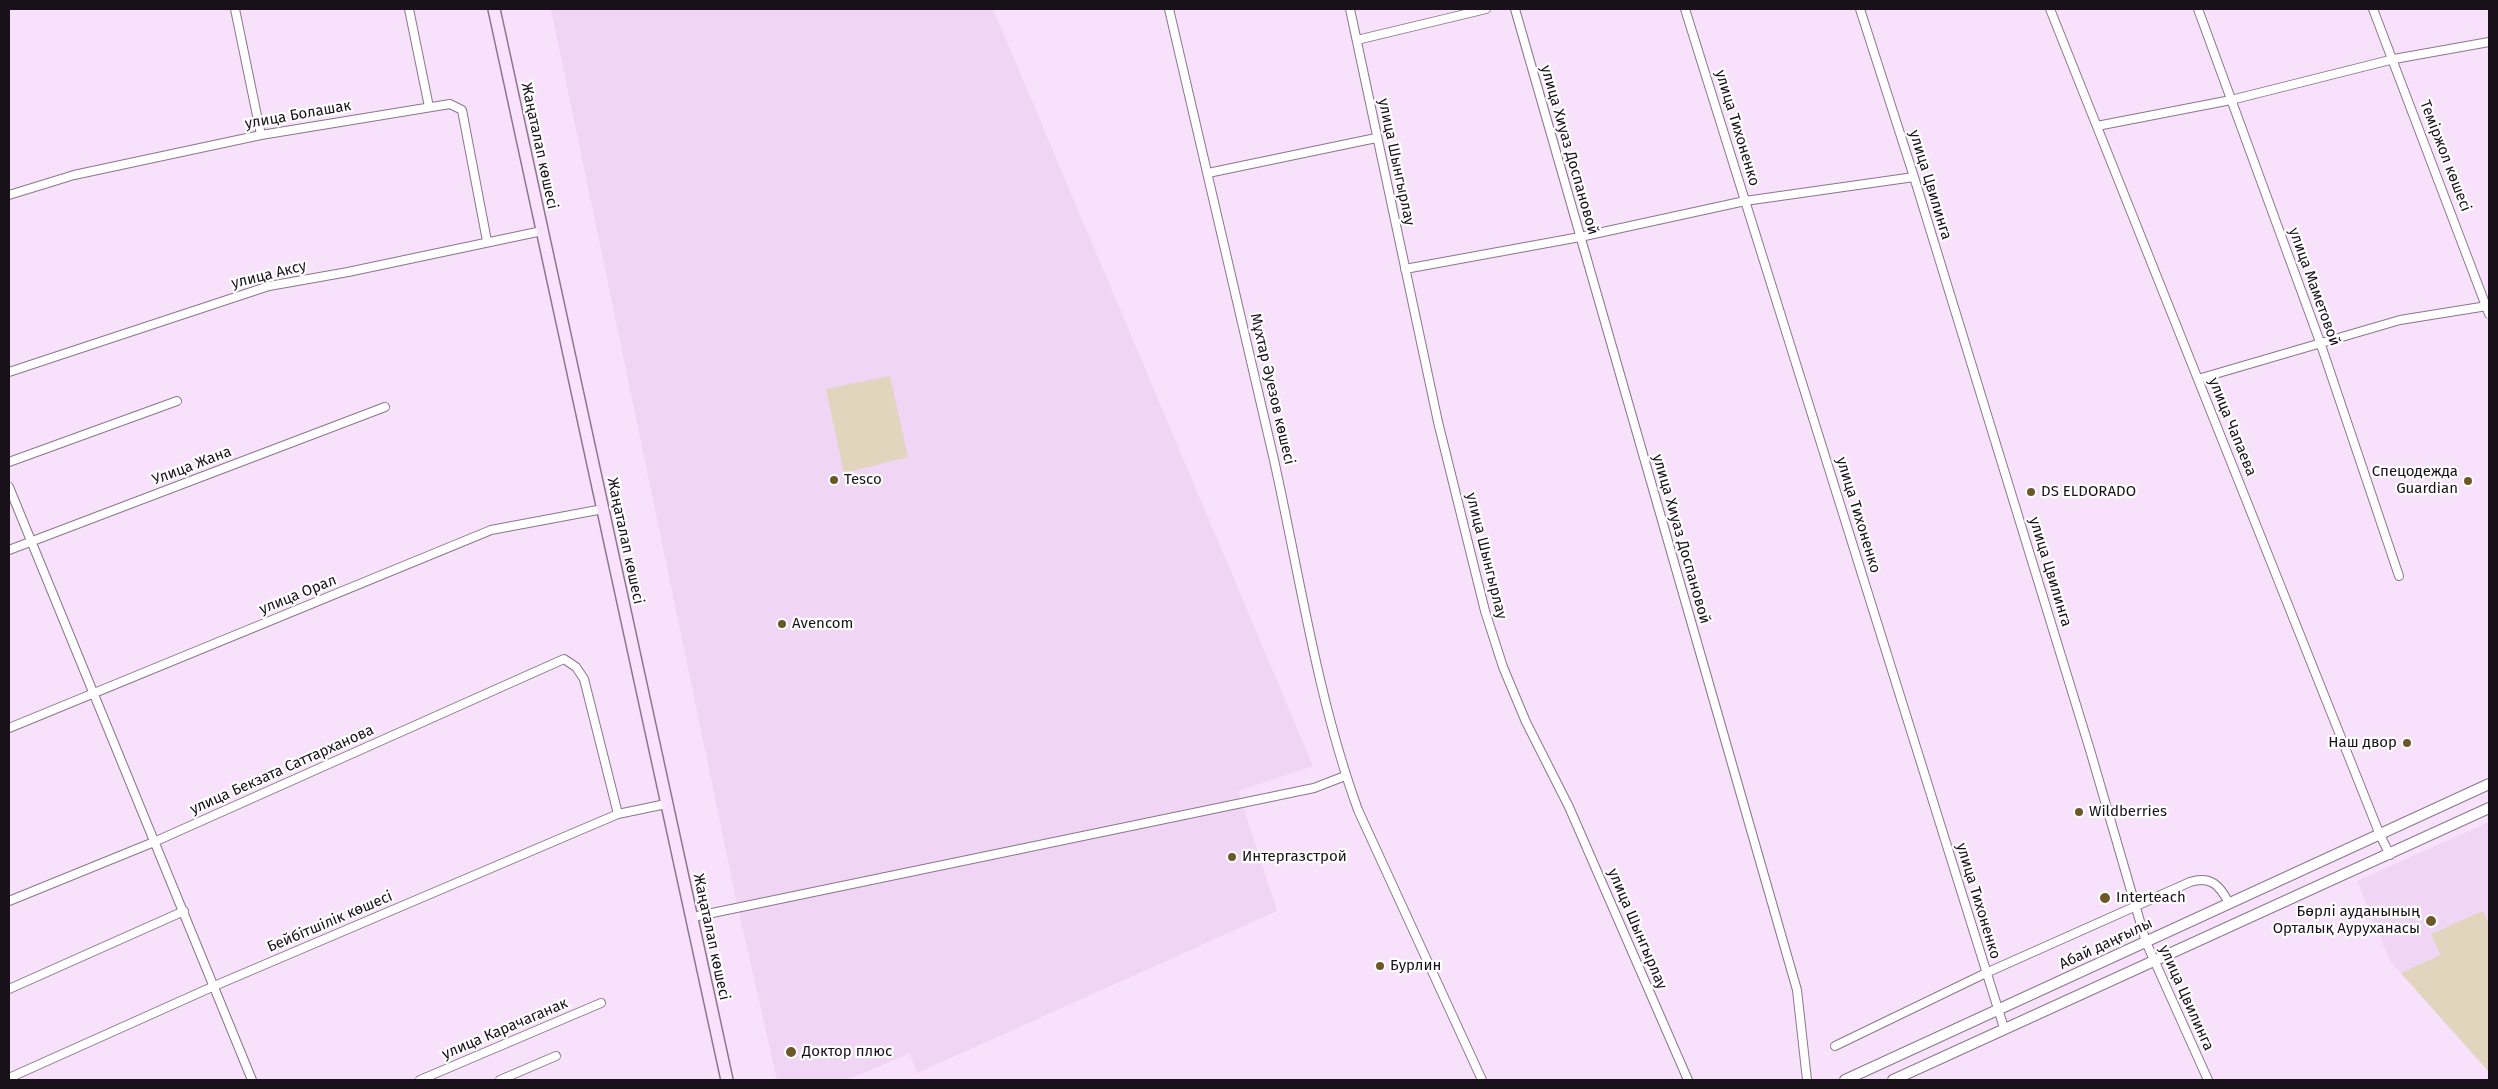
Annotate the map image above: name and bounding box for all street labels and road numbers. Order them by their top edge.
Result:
street label: улица Хиуаз Доспановой [1536,63,1602,237]
street label: улица Тихоненко [1711,68,1763,188]
street label: Жаңаталап көшесі [517,81,561,211]
street label: улица Болашак [243,97,353,133]
street label: улица Шынгырлау [1374,97,1418,227]
street label: Теміржол көшесі [2415,98,2475,214]
street label: улица Цвилинга [1905,128,1955,242]
street label: улица Маметовой [2284,225,2344,349]
street label: улица Аксу [230,257,308,293]
street label: Мұхтар Әуезов көшесі [1246,311,1298,467]
street label: улица Чапаева [2204,375,2260,479]
street label: Улица Жана [150,443,234,489]
street label: улица Хиуаз Доспановой [1648,452,1714,626]
street label: улица Тихоненко [1832,455,1884,575]
street label: Жаңаталап көшесі [603,476,647,606]
street label: улица Шынгырлау [1462,491,1510,621]
street label: улица Цвилинга [2025,515,2075,629]
street label: улица Орал [257,571,339,619]
street label: улица Бекзата Саттарханова [187,721,377,819]
street label: улица Тихоненко [1952,841,2004,961]
street label: улица Шынгырлау [1603,866,1671,992]
street label: Жаңаталап көшесі [689,872,733,1002]
street label: Бейбітшілік көшесі [265,887,395,957]
street label: Абай даңғылы [2056,915,2156,973]
street label: улица Цвилинга [2155,942,2217,1054]
street label: улица Карачаганак [439,994,571,1064]

